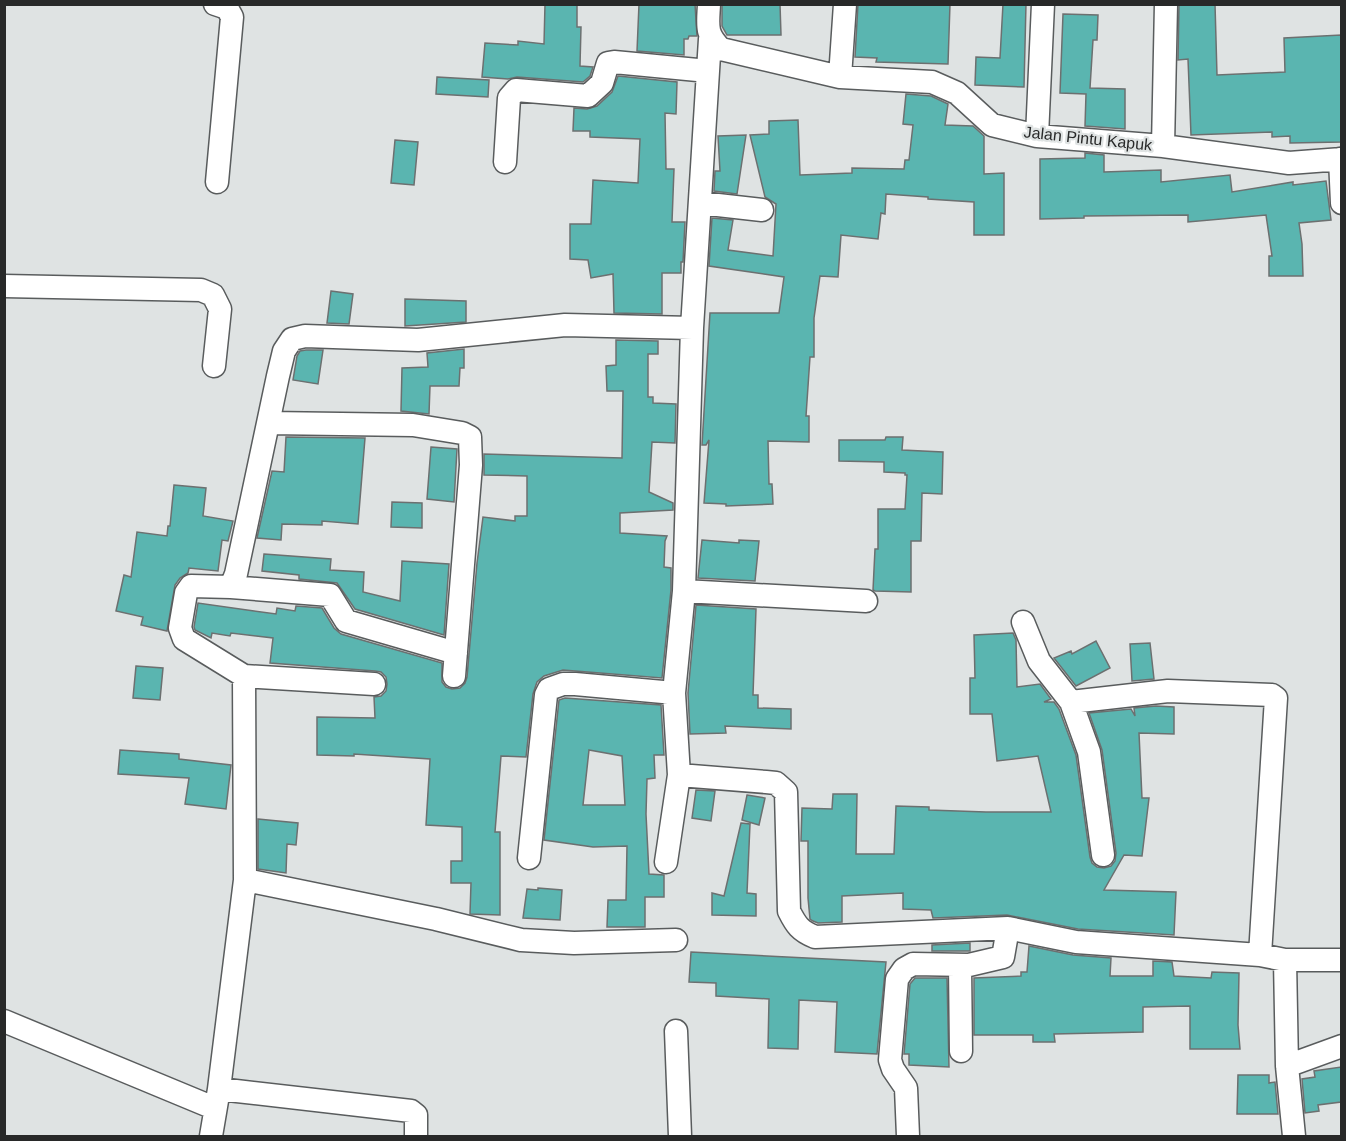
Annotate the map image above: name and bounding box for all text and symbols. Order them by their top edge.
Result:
street label: Jalan Pintu Kapuk [1023,123,1154,154]

